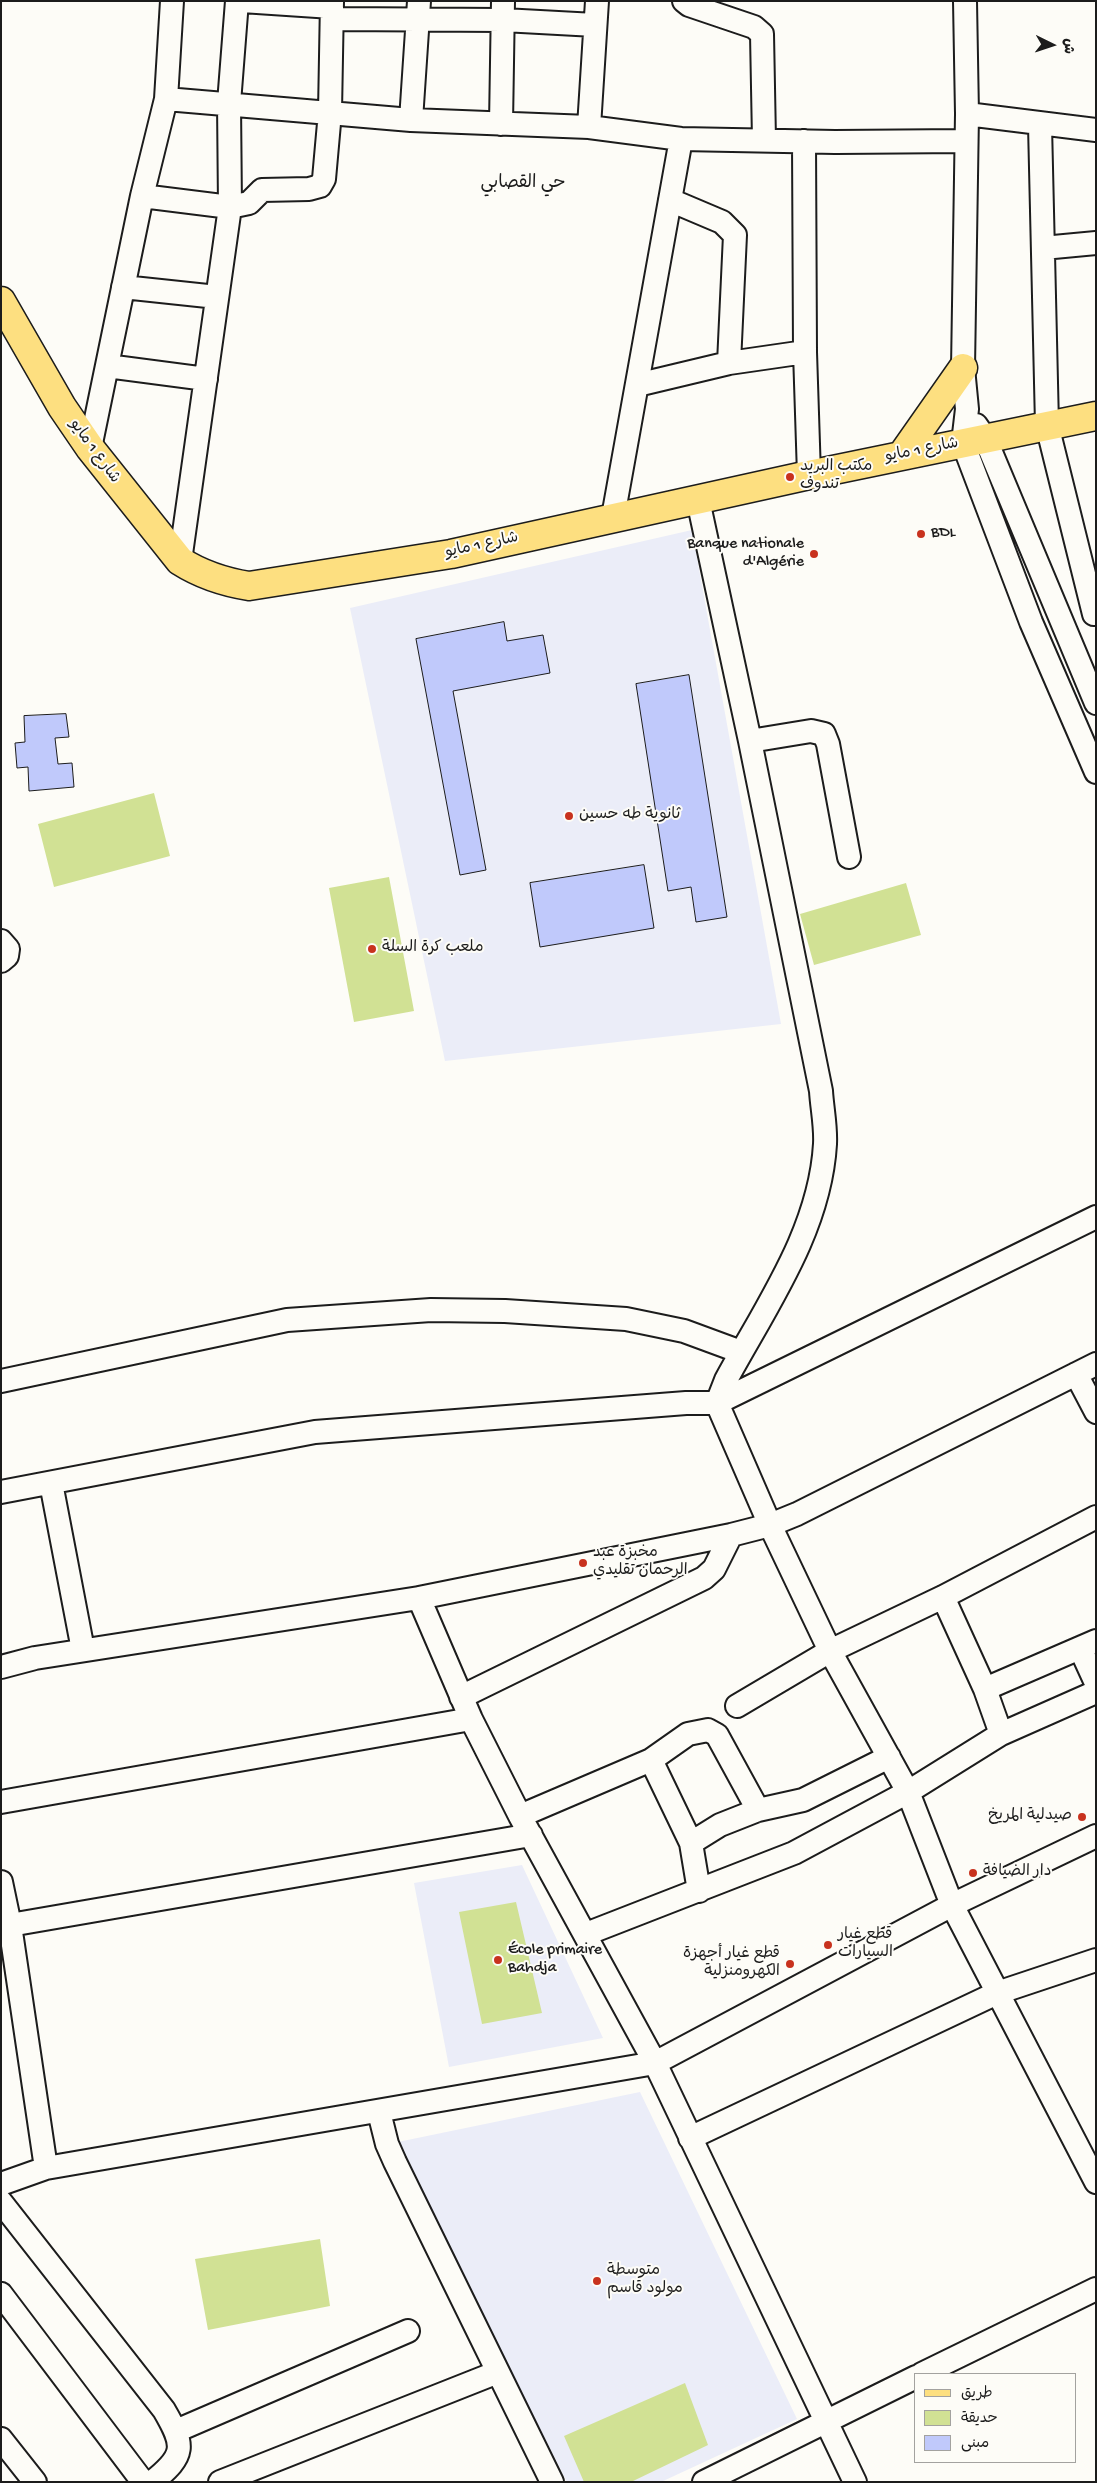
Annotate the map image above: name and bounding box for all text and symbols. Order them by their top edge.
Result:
north arrow [1027,20,1077,70]
text: ش [1058,38,1076,54]
district label: حي القصابي [480,173,566,195]
street label: شارع 1 مايو [64,416,124,488]
street label: شارع 1 مايو [884,434,960,468]
place label: مكتب البريد تندوف [800,458,872,496]
marker: مكتب البريد تندوف [784,471,796,483]
place label: BDL [931,524,955,544]
marker: BDL [915,528,927,540]
street label: شارع 1 مايو [444,529,520,563]
place label: Banque nationale d'Algérie [687,535,804,573]
marker: Banque nationale d'Algérie [808,548,820,560]
place label: ثانوية طه حسين [579,806,680,826]
marker: ثانوية طه حسين [563,810,575,822]
place label: ملعب كرة السلة [382,939,483,959]
marker: ملعب كرة السلة [366,943,378,955]
place label: مخبزة عبد الرحمان تقليدي [593,1544,688,1582]
marker: مخبزة عبد الرحمان تقليدي [577,1557,589,1569]
place label: صيدلية المريخ [988,1807,1072,1827]
marker: صيدلية المريخ [1076,1811,1088,1823]
place label: دار الضيافة [983,1863,1051,1883]
marker: دار الضيافة [967,1867,979,1879]
place label: قطع غيار السيارات [838,1926,893,1964]
marker: قطع غيار السيارات [822,1939,834,1951]
place label: École primaire Bahdja [508,1941,602,1979]
place label: قطع غيار أجهزة الكهرومنزلية [683,1945,780,1983]
marker: École primaire Bahdja [492,1954,504,1966]
marker: قطع غيار أجهزة الكهرومنزلية [784,1958,796,1970]
place label: متوسطة مولود قاسم [607,2262,683,2300]
marker: متوسطة مولود قاسم [591,2275,603,2287]
legend [914,2373,1077,2463]
text: طريق [961,2385,993,2403]
text: حديقة [961,2410,998,2428]
text: مبنى [961,2435,989,2453]

